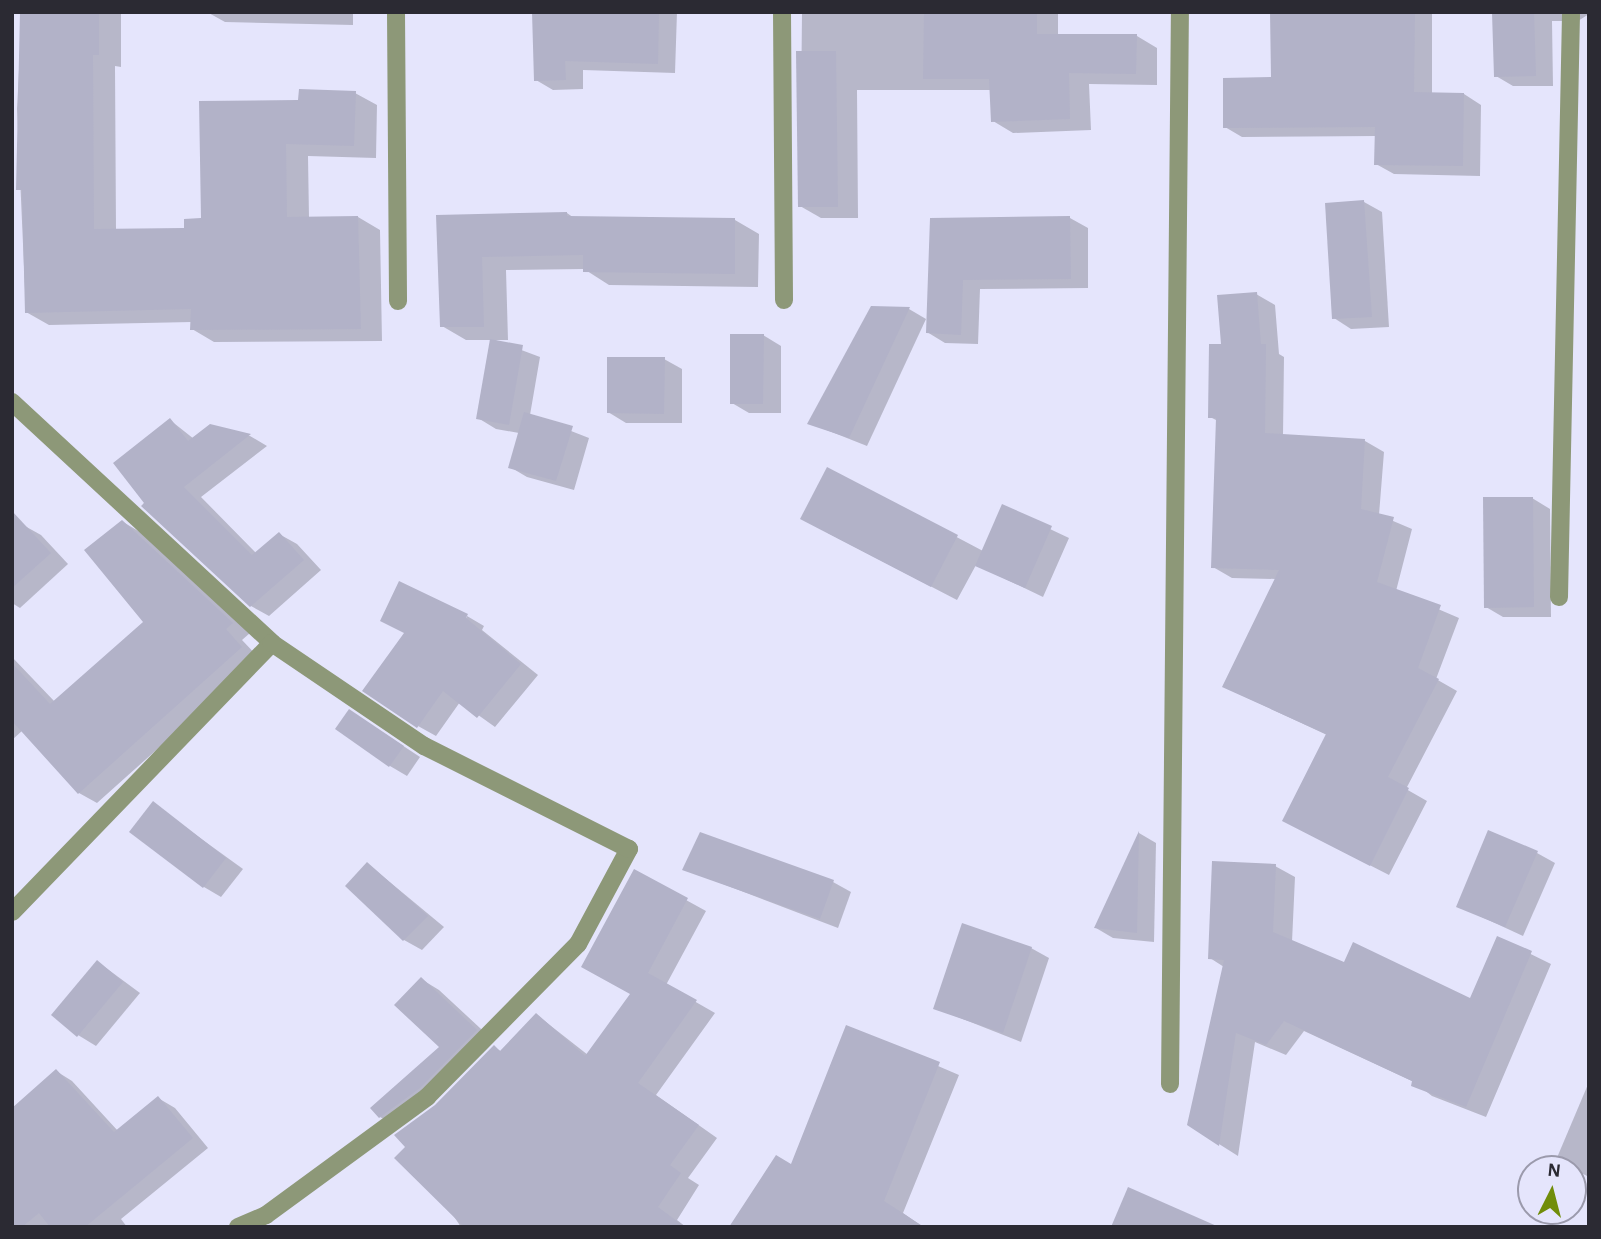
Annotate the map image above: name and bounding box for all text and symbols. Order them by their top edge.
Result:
north arrow [1517,1155,1587,1225]
text: N [1546,1160,1562,1181]

